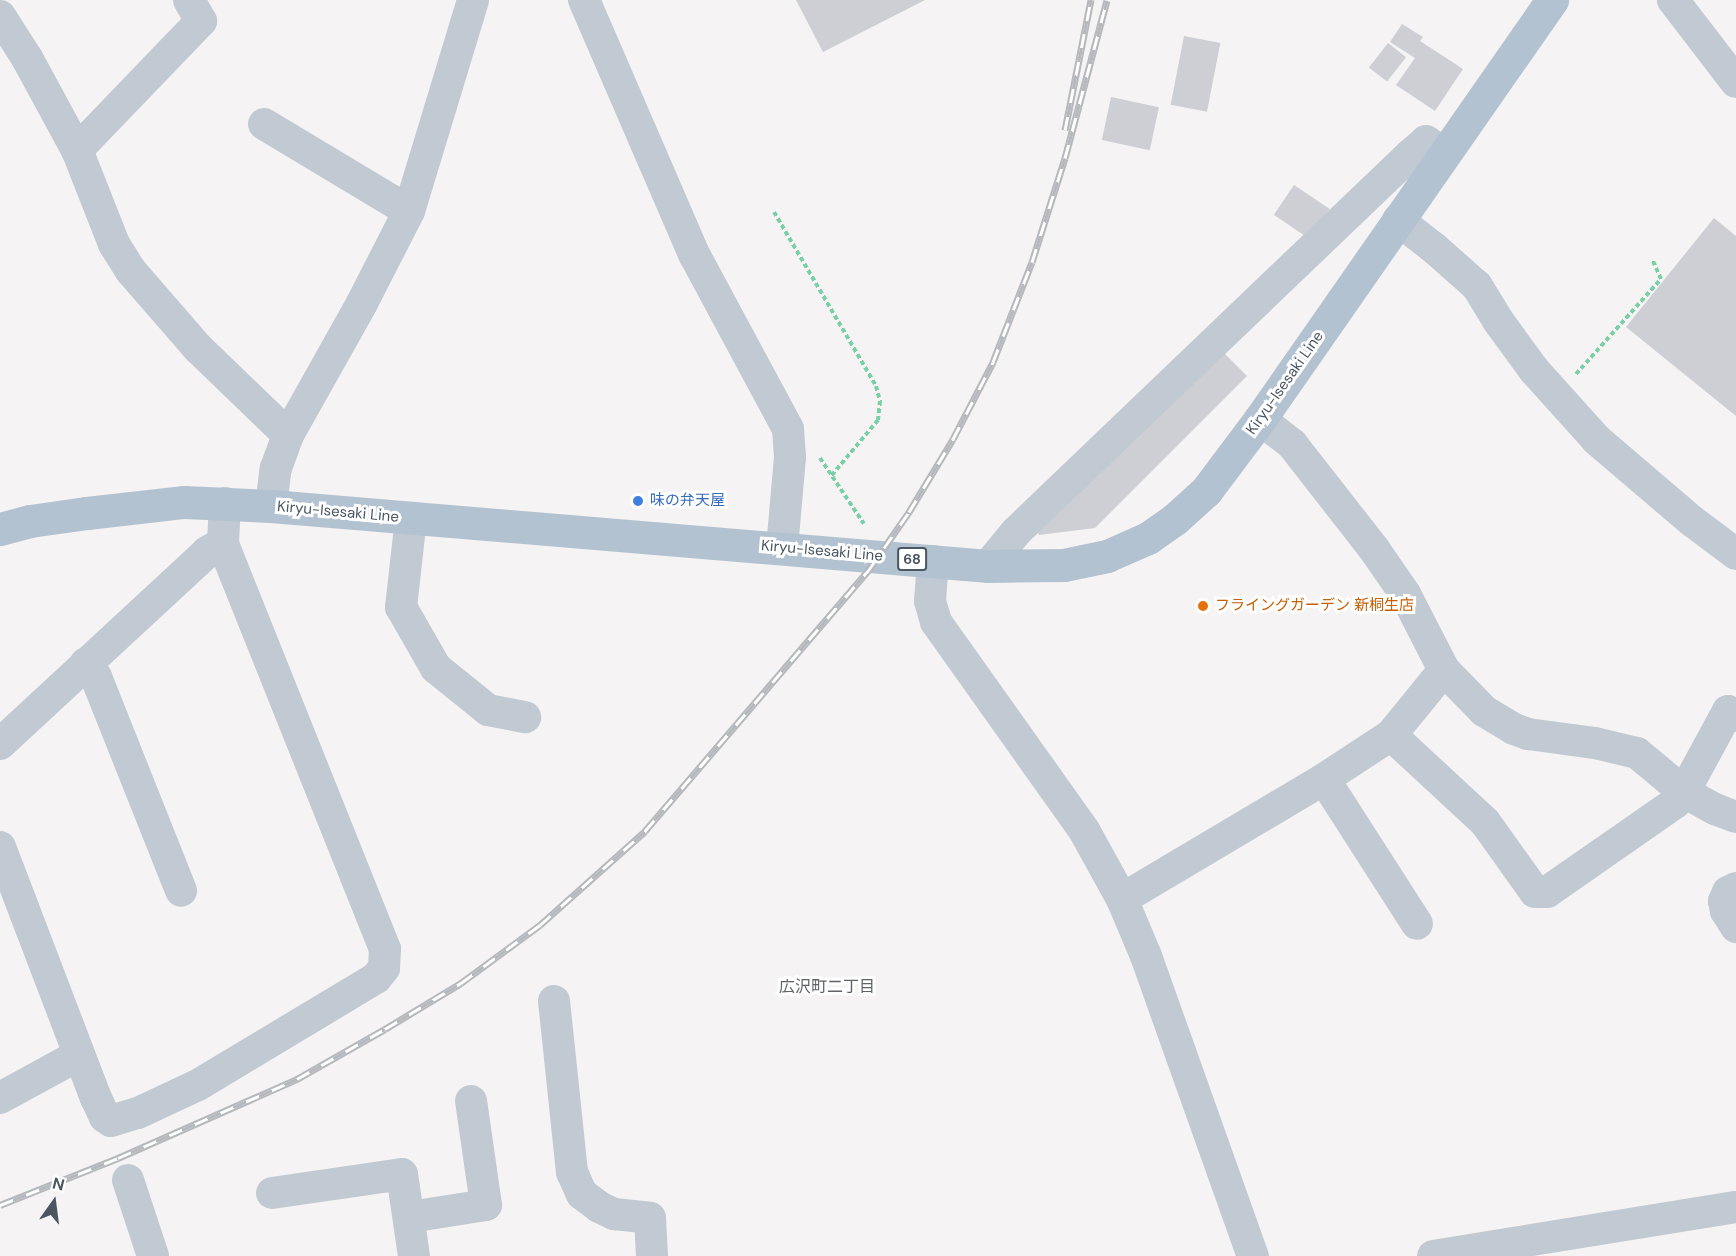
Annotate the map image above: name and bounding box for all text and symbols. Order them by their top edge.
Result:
street label: Kiryu-Isesaki Line [1243,328,1327,438]
place label: 味の弁天屋 [650,492,725,510]
marker: 味の弁天屋 [631,494,645,508]
street label: Kiryu-Isesaki Line [276,498,400,526]
street label: Kiryu-Isesaki Line [760,537,884,565]
road number: 68 [897,548,927,570]
place label: フライングガーデン 新桐生店 [1215,597,1414,615]
marker: フライングガーデン 新桐生店 [1196,599,1210,613]
district label: 広沢町二丁目 [779,977,875,997]
north arrow [24,1172,84,1232]
text: N [50,1172,67,1196]

